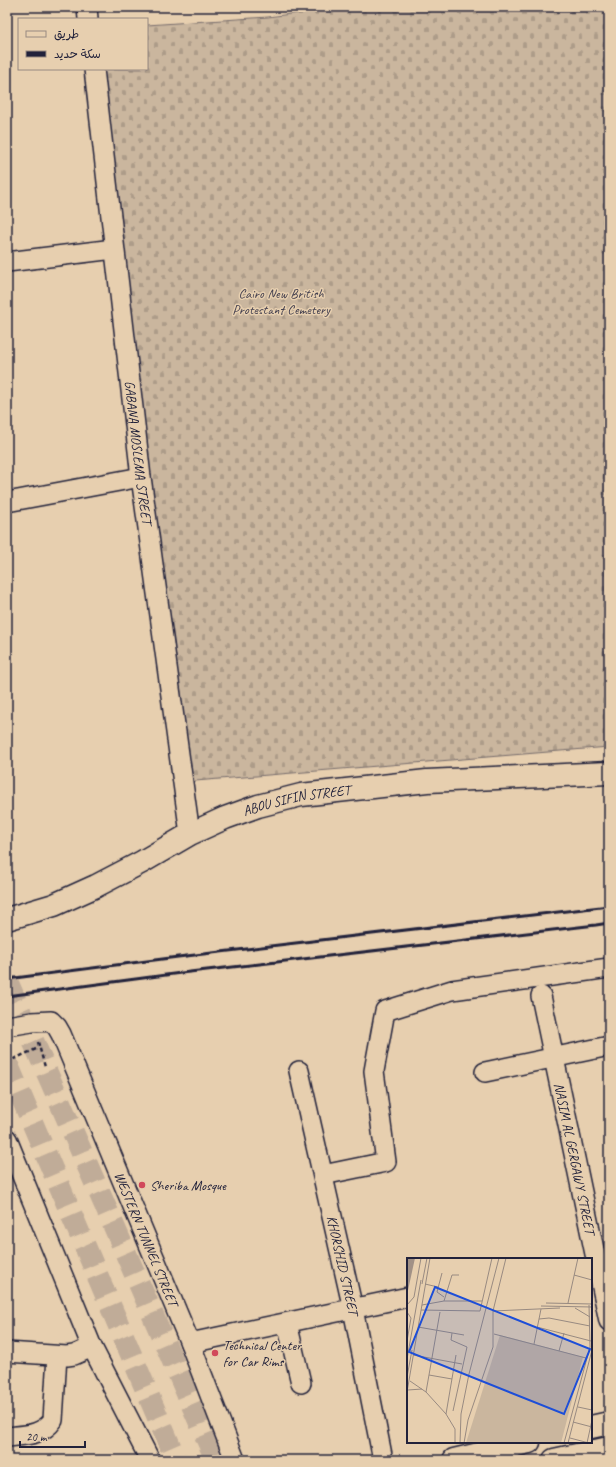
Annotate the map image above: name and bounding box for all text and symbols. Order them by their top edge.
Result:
legend [18,18,148,70]
text: طريق [54,26,79,42]
text: سكة حديد [54,46,101,62]
park label: Cairo New British Protestant Cemetery [232,285,331,318]
street label: GABANA MOSLEMA STREET [121,380,156,529]
street label: ABOU SIFIN STREET [240,781,354,820]
street label: NASIM AL GERGAWY STREET [550,1081,599,1239]
street label: WESTERN TUNNEL STREET [111,1169,183,1312]
place label: Sheriba Mosque [150,1177,227,1194]
marker: Sheriba Mosque [137,1180,147,1190]
street label: KHORSHID STREET [323,1214,363,1320]
inset map [407,1258,592,1443]
place label: Technical Center for Car Rims [223,1337,302,1370]
marker: Technical Center for Car Rims [210,1348,220,1358]
scale bar [20,1423,85,1449]
text: 20 m [26,1429,48,1445]

